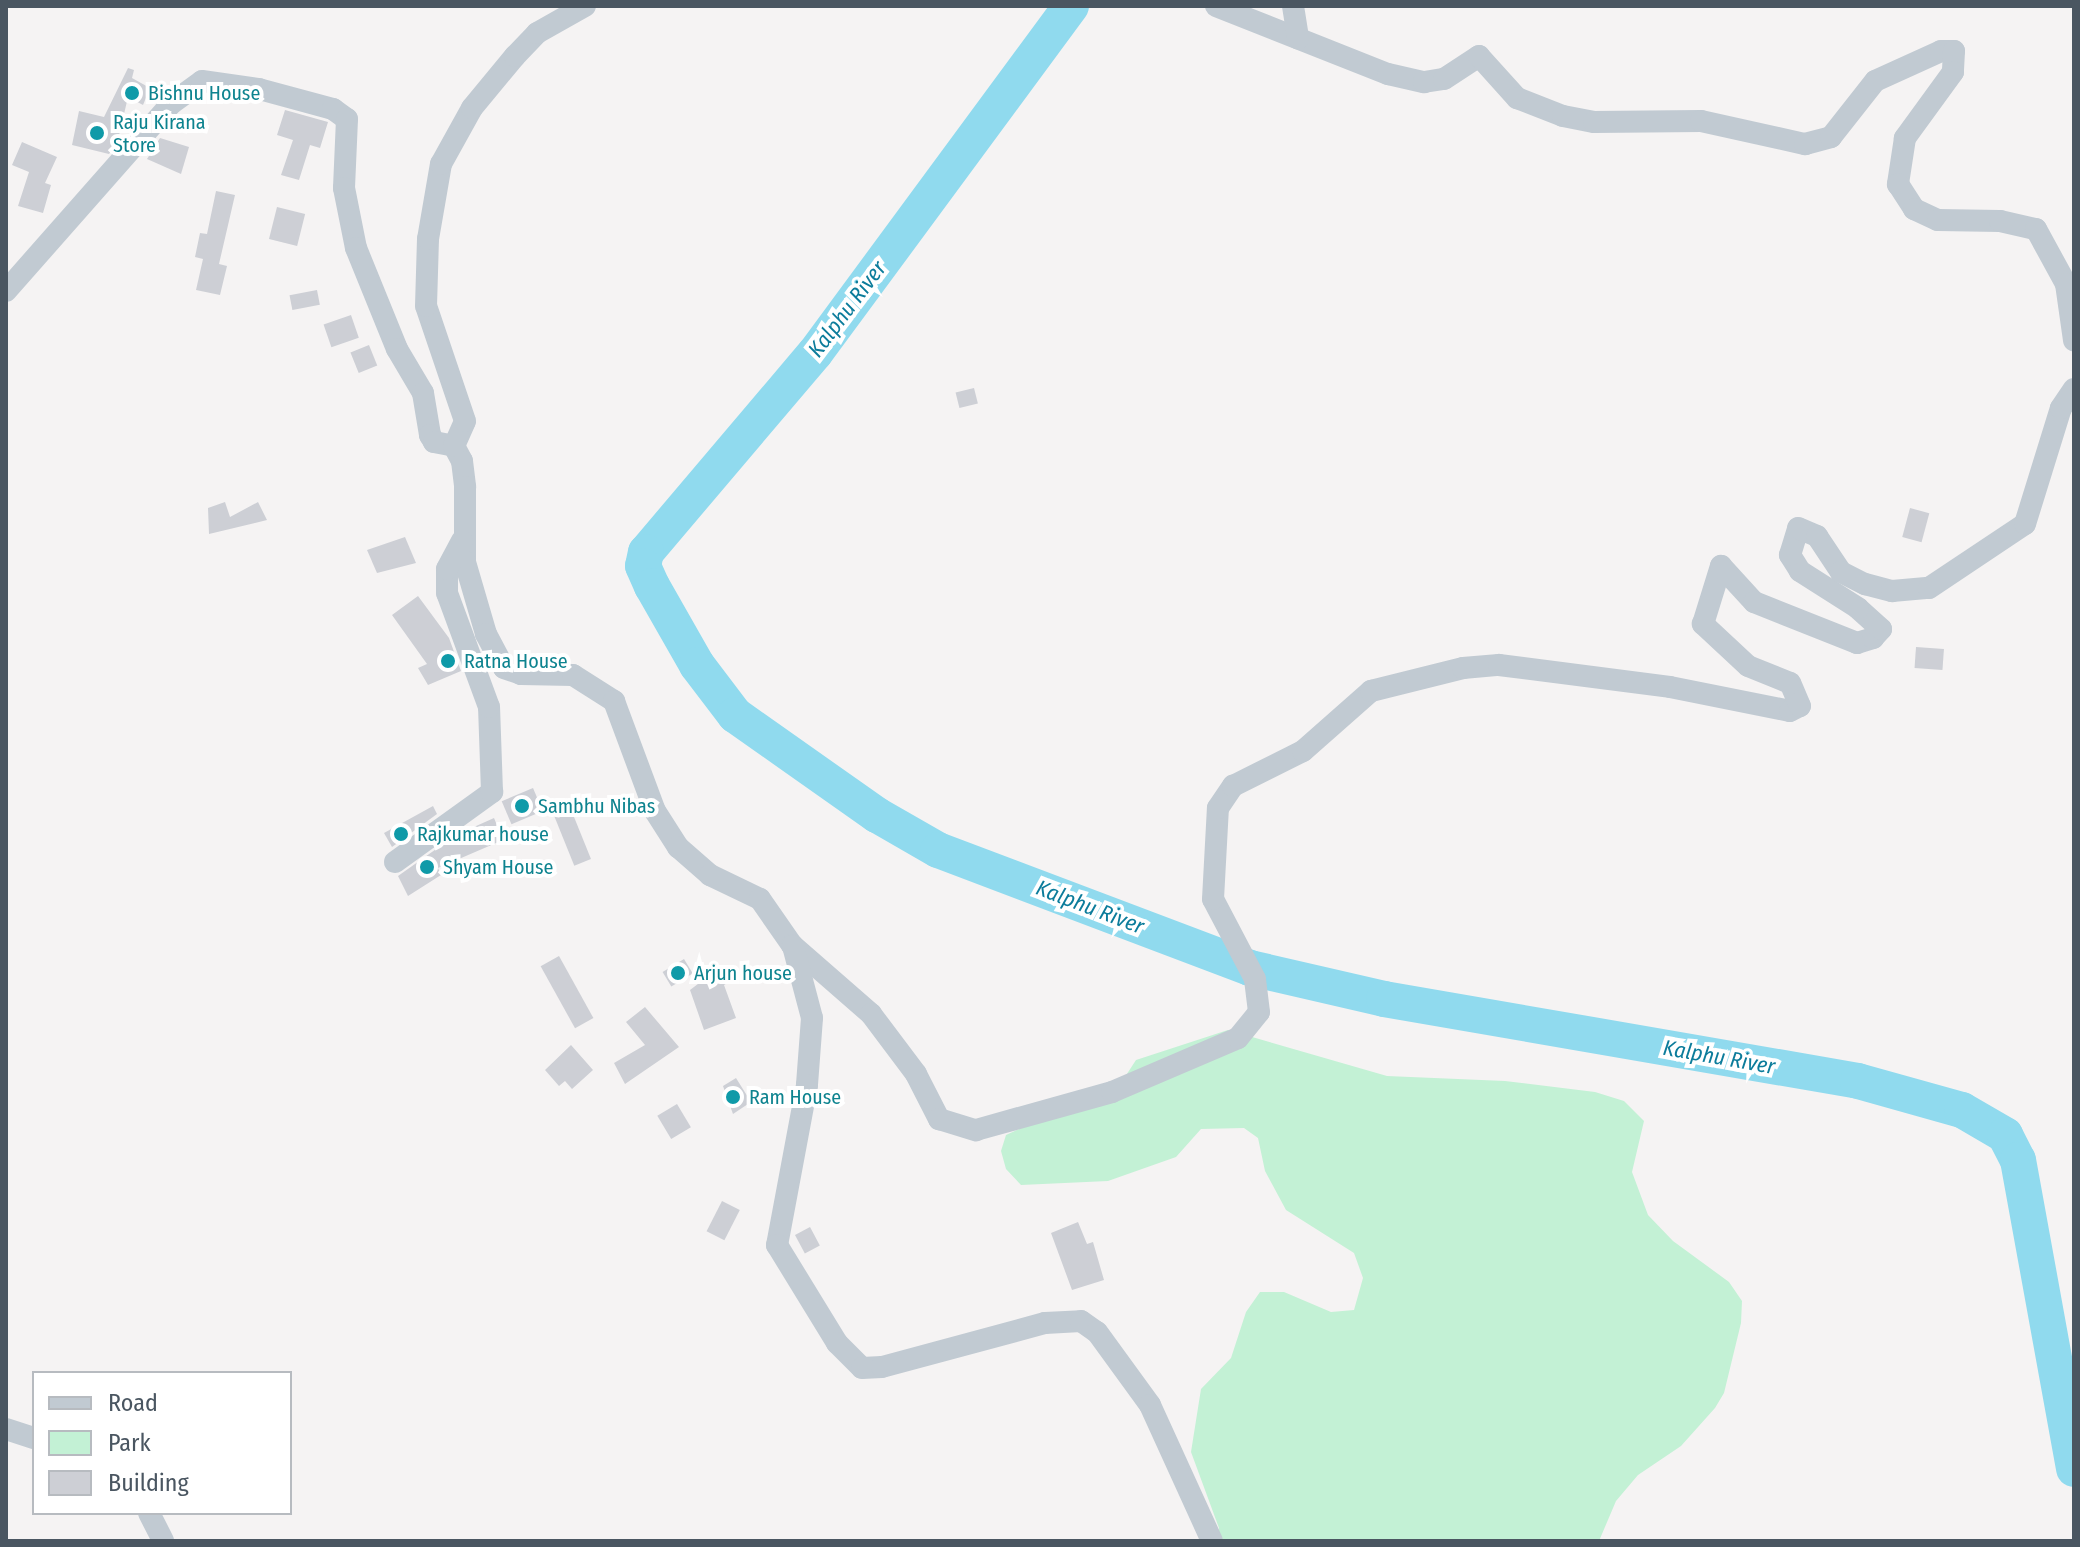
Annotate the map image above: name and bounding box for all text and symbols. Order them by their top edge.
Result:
place label: Bishnu House [148,81,260,105]
marker: Bishnu House [123,84,141,102]
place label: Raju Kirana Store [113,110,206,157]
marker: Raju Kirana Store [88,124,106,142]
water label: Kalphu River [802,256,892,362]
place label: Ratna House [464,649,568,673]
marker: Ratna House [439,652,457,670]
place label: Sambhu Nibas [538,794,655,818]
marker: Sambhu Nibas [513,797,531,815]
place label: Rajkumar house [417,822,549,846]
marker: Rajkumar house [392,825,410,843]
place label: Shyam House [443,855,553,879]
marker: Shyam House [418,858,436,876]
water label: Kalphu River [1032,874,1148,940]
place label: Arjun house [694,961,792,985]
marker: Arjun house [669,964,687,982]
water label: Kalphu River [1661,1034,1777,1080]
place label: Ram House [749,1085,841,1109]
marker: Ram House [724,1088,742,1106]
legend [32,1371,292,1515]
text: Road [108,1389,158,1417]
text: Park [108,1429,151,1457]
text: Building [108,1469,189,1497]

